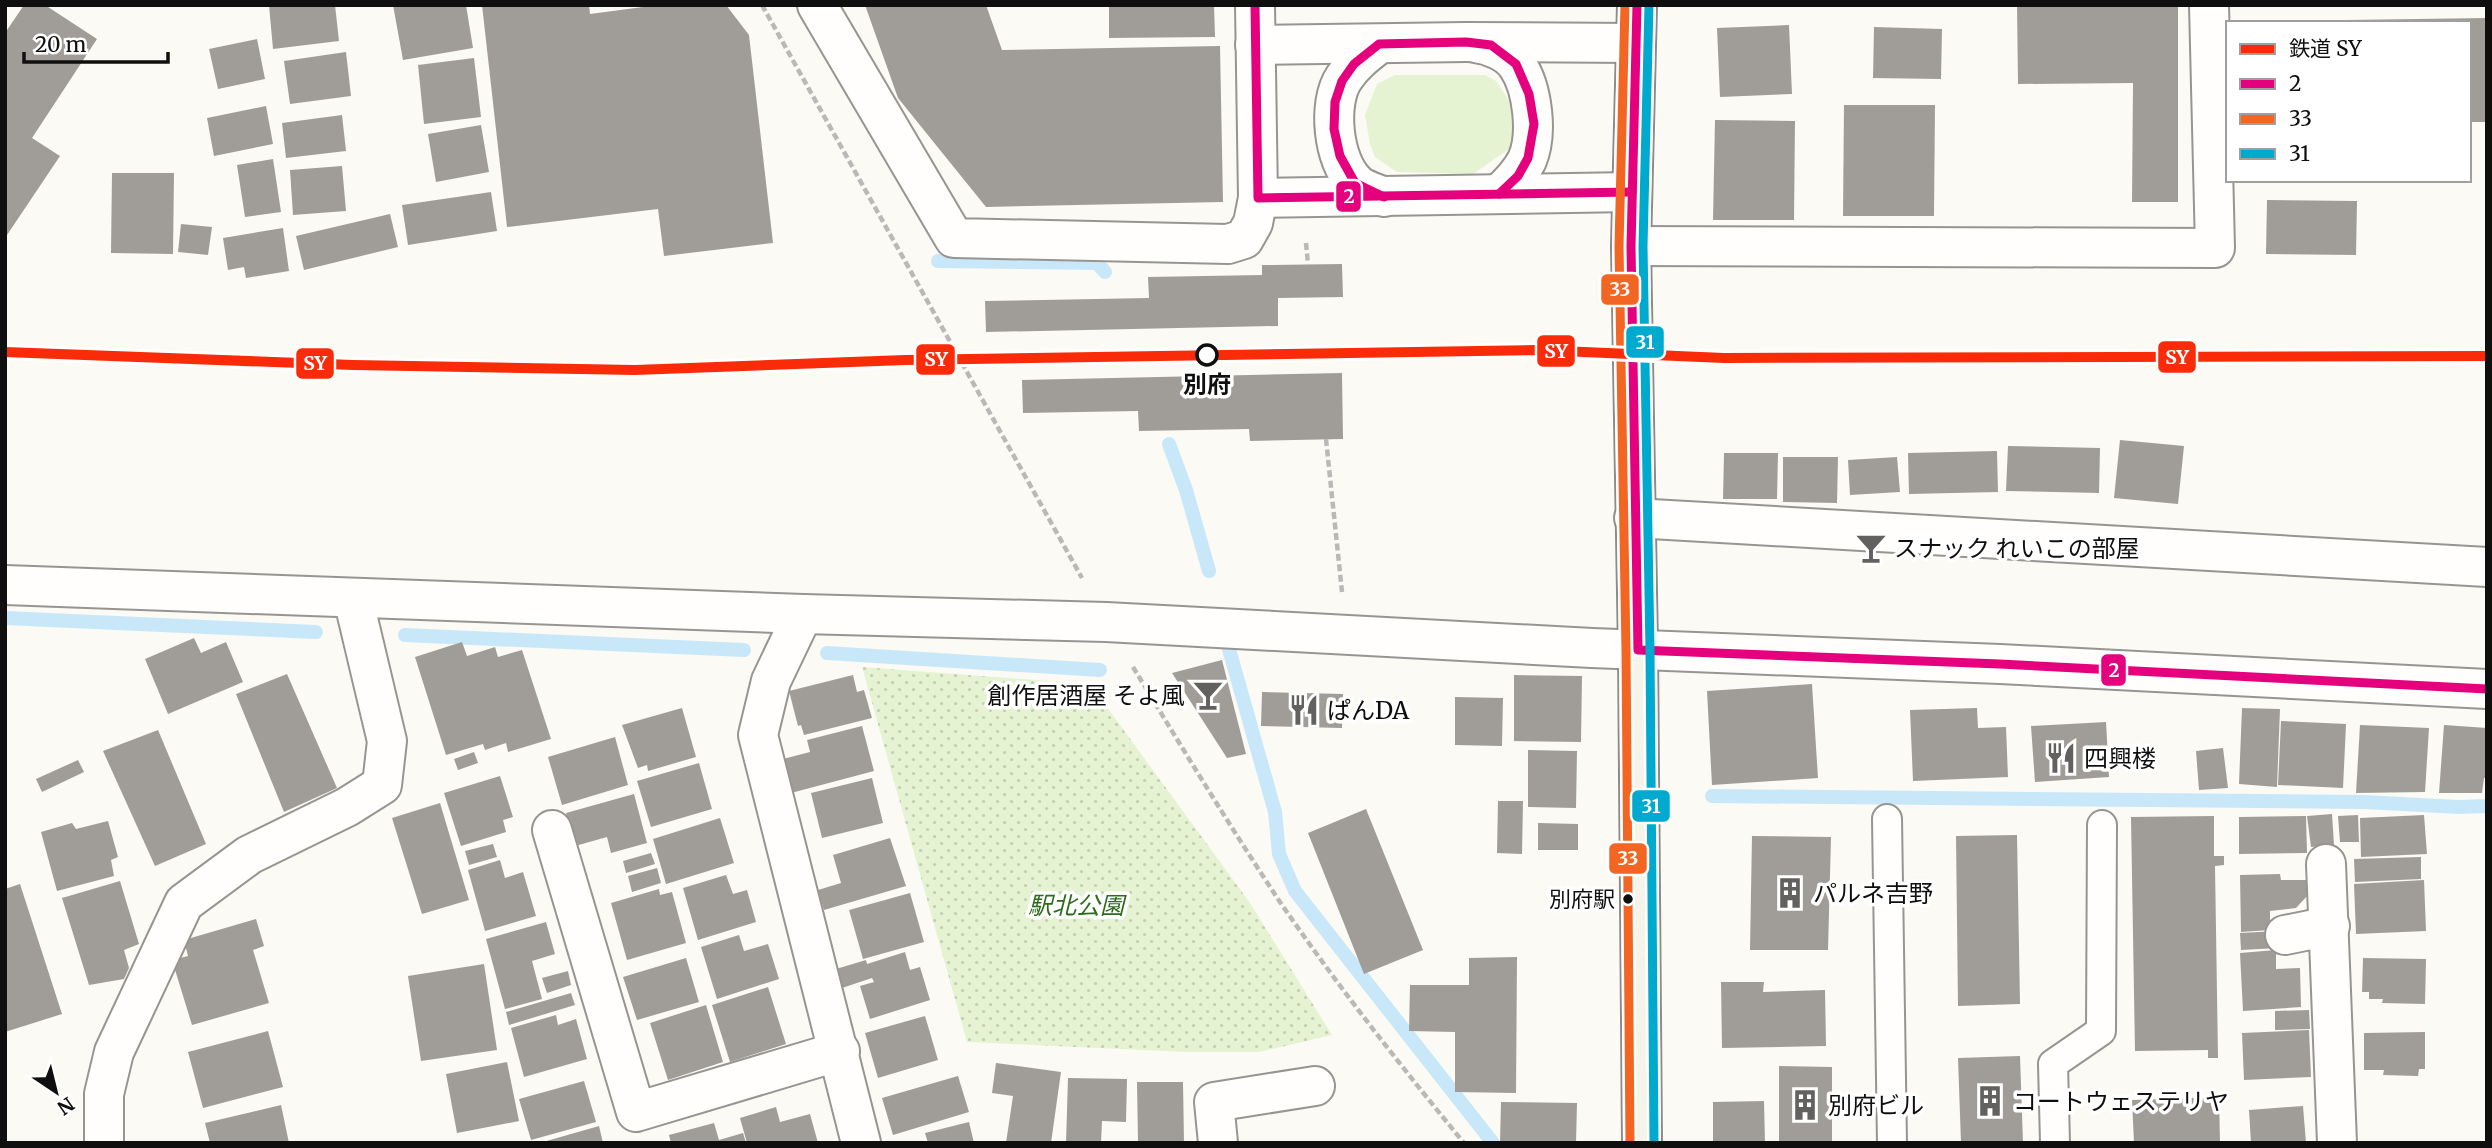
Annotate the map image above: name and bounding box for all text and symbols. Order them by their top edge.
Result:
scale bar [24,21,168,65]
legend [2226,21,2471,182]
text: 20 m [35,31,87,58]
text: 鉄道 SY [2289,35,2362,62]
text: 2 [2289,70,2302,97]
text: 33 [2289,105,2312,132]
text: 31 [2289,140,2310,167]
line badge: 2 [1335,180,1362,213]
text: 2 [1343,184,1355,208]
line badge: 33 [1600,273,1640,306]
text: 33 [1610,277,1630,301]
line badge: 31 [1625,325,1665,359]
text: 31 [1636,330,1655,354]
line badge: SY [1536,334,1576,368]
text: SY [1544,339,1569,363]
line badge: SY [2157,340,2197,374]
line badge: SY [915,343,956,376]
marker: 別府 [1196,344,1218,366]
text: SY [2165,345,2190,369]
line badge: SY [295,347,335,380]
text: SY [924,347,949,371]
text: SY [303,351,328,375]
place label: 別府 [1183,369,1231,400]
bar icon: スナック れいこの部屋 [1854,531,1888,565]
place label: スナック れいこの部屋 [1894,533,2140,564]
line badge: 2 [2100,653,2127,687]
text: 2 [2108,658,2120,682]
bar icon: 創作居酒屋 そよ風 [1191,678,1225,712]
place label: 創作居酒屋 そよ風 [987,680,1185,711]
restaurant icon: ぱんDA [1287,693,1321,727]
place label: ぱんDA [1327,695,1410,726]
restaurant icon: 四興楼 [2044,741,2078,775]
place label: 四興楼 [2084,743,2156,774]
line badge: 31 [1631,789,1671,823]
text: 31 [1642,794,1661,818]
line badge: 33 [1608,842,1648,875]
text: 33 [1618,846,1638,870]
building icon: パルネ吉野 [1773,876,1807,910]
place label: パルネ吉野 [1813,878,1933,909]
place label: 別府駅 [1549,885,1615,913]
park label: 駅北公園 [1028,890,1127,921]
marker: 別府駅 [1621,892,1635,906]
north arrow [21,1057,91,1127]
building icon: コートウェステリヤ [1973,1084,2007,1118]
place label: コートウェステリヤ [2013,1086,2229,1117]
building icon: 別府ビル [1788,1088,1822,1122]
place label: 別府ビル [1828,1090,1924,1121]
text: N [53,1092,79,1120]

